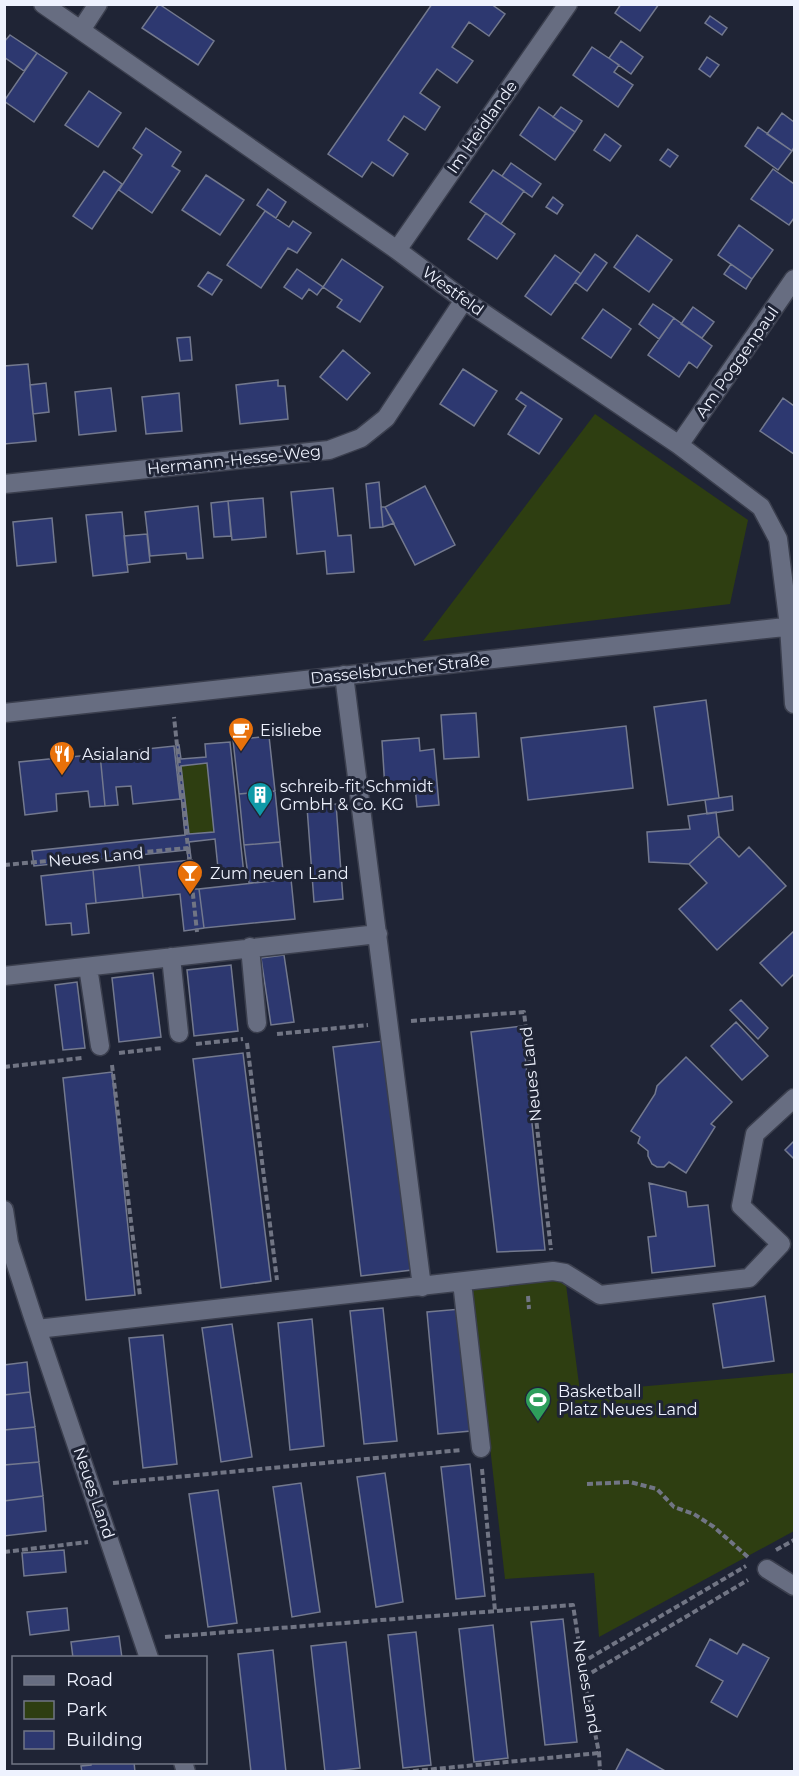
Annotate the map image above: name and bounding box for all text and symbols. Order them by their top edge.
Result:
street label: Im Heidlande [443,77,521,177]
street label: Westfeld [419,262,487,320]
street label: Am Poggenpaul [691,303,783,421]
street label: Hermann-Hesse-Weg [146,441,322,479]
street label: Dasselsbrucher Straße [310,650,490,688]
cafe icon: Eisliebe [226,715,256,753]
place label: Eisliebe [260,721,322,740]
restaurant icon: Asialand [47,739,77,777]
place label: Asialand [82,745,150,764]
place label: schreib-fit Schmidt GmbH & Co. KG [280,777,434,814]
building icon: schreib-fit Schmidt GmbH & Co. KG [245,780,275,818]
street label: Neues Land [48,843,144,871]
bar icon: Zum neuen Land [175,858,205,896]
place label: Zum neuen Land [210,864,349,883]
street label: Neues Land [517,1025,545,1123]
place label: Basketball Platz Neues Land [558,1382,698,1419]
sports icon: Basketball Platz Neues Land [523,1385,553,1423]
street label: Neues Land [69,1445,119,1541]
street label: Neues Land [569,1638,605,1736]
legend [12,1656,207,1764]
text: Road [66,1669,113,1691]
text: Park [66,1699,107,1721]
text: Building [66,1729,143,1751]

